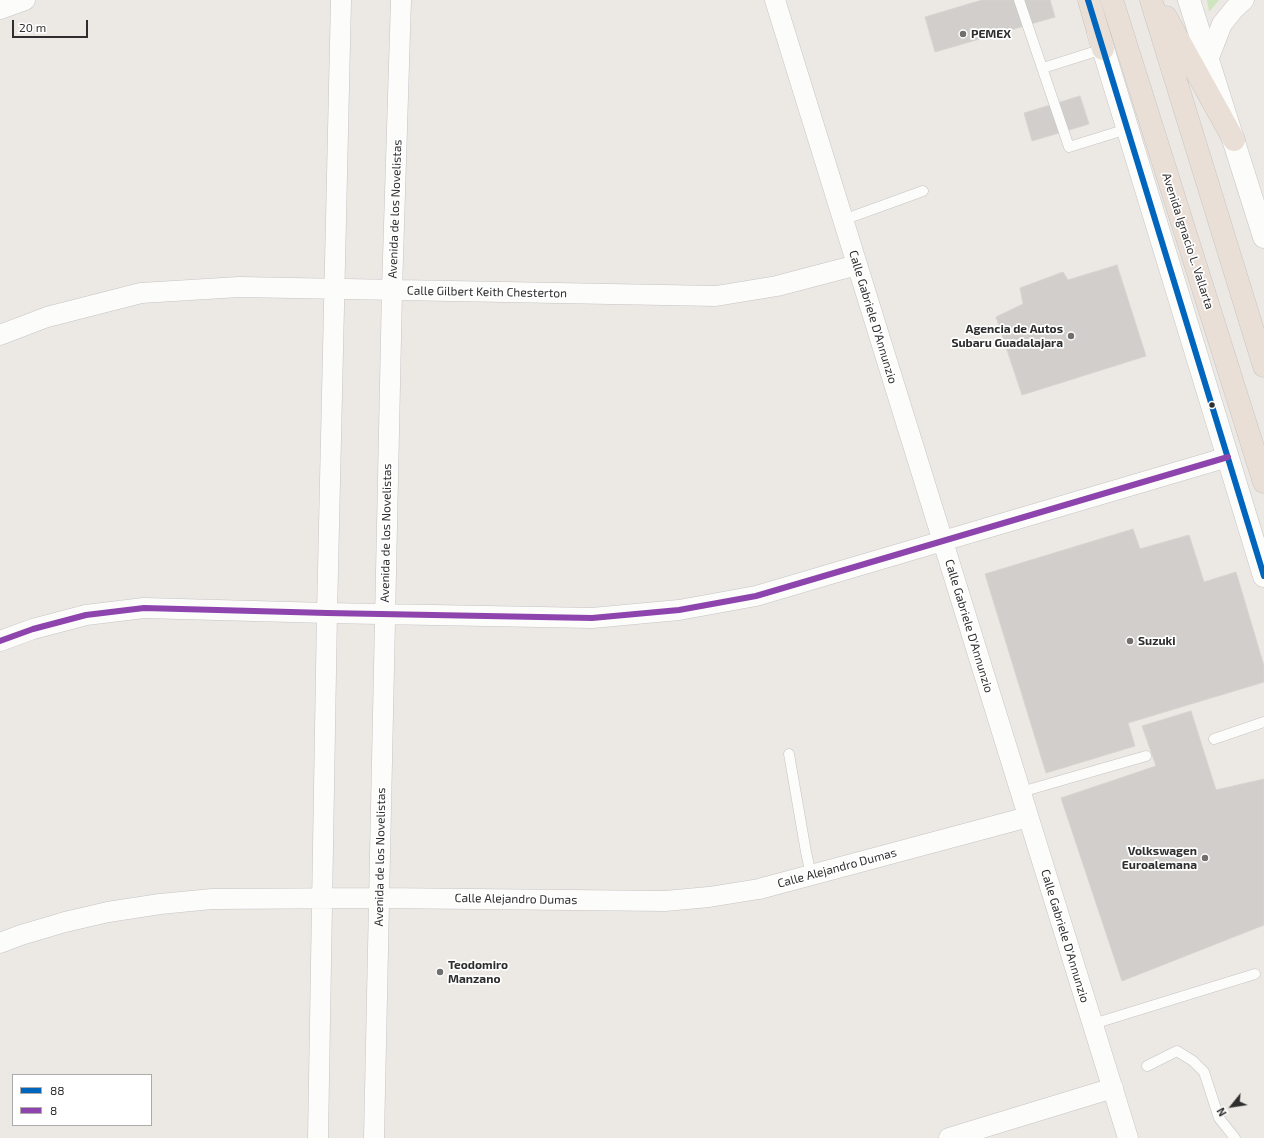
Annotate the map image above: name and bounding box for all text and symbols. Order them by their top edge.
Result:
scale bar [14,12,90,38]
text: 20 m [19,20,46,34]
place label: PEMEX [971,27,1011,41]
marker: PEMEX [958,29,968,39]
street label: Avenida de los Novelistas [385,139,405,279]
street label: Avenida Ignacio L. Vallarta [1159,171,1217,311]
street label: Calle Gabriele D'Annunzio [846,249,900,385]
street label: Calle Gilbert Keith Chesterton [407,283,567,301]
place label: Agencia de Autos Subaru Guadalajara [951,322,1063,350]
marker: Agencia de Autos Subaru Guadalajara [1066,331,1076,341]
unlabelled marker [1207,400,1217,410]
street label: Avenida de los Novelistas [378,463,394,603]
street label: Calle Gabriele D'Annunzio [942,558,996,694]
place label: Suzuki [1138,634,1176,648]
marker: Suzuki [1125,636,1135,646]
street label: Avenida de los Novelistas [372,787,388,927]
place label: Volkswagen Euroalemana [1122,844,1197,872]
street label: Calle Alejandro Dumas [776,845,898,891]
marker: Volkswagen Euroalemana [1200,853,1210,863]
street label: Calle Gabriele D'Annunzio [1038,868,1092,1004]
street label: Calle Alejandro Dumas [455,891,577,907]
place label: Teodomiro Manzano [448,958,508,986]
marker: Teodomiro Manzano [435,967,445,977]
legend [12,1074,152,1126]
text: 88 [50,1083,65,1097]
north arrow [1212,1086,1252,1126]
text: 8 [50,1103,57,1117]
text: N [1214,1106,1229,1119]

